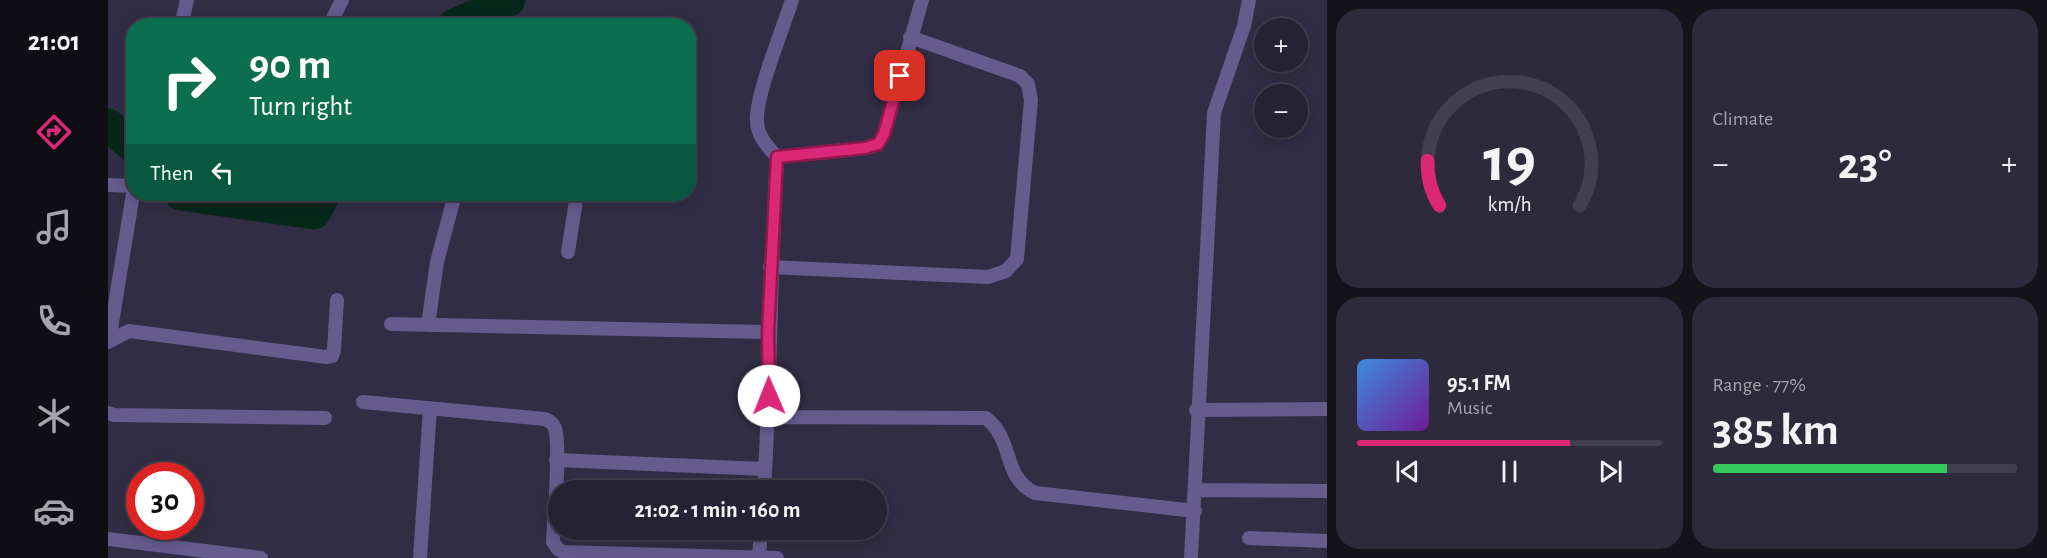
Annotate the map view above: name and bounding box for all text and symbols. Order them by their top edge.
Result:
map controls [1254,18,1308,138]
button: + [1254,18,1308,72]
text: 21:01 [28,28,80,55]
icon: right [150,42,228,120]
text: 90 m [249,44,331,86]
pin [874,50,925,101]
icon: arrive [883,59,916,92]
button: − [1254,84,1308,138]
text: Turn right [249,93,352,120]
text: Climate [1713,109,1773,129]
icon: directions [33,111,75,153]
text: 19 [1483,130,1536,192]
text: 23° [1838,142,1892,187]
text: − [1713,148,1728,181]
text: + [2001,148,2017,181]
icon: left [206,156,239,189]
text: Then [150,162,194,184]
text: km/h [1487,194,1531,215]
icon: music [33,206,75,248]
icon: phone [33,300,75,342]
position arrow [737,364,801,428]
text: 95.1 FM [1447,372,1511,394]
text: Range · 77% [1713,375,1806,395]
icon: climate [33,395,75,437]
text: Music [1447,398,1493,418]
text: 385 km [1713,408,1839,453]
icon: previous [1391,455,1424,488]
icon: pause [1493,455,1526,488]
icon: next [1594,455,1627,488]
speed limit sign: 30 [126,462,204,540]
icon: car [33,490,75,532]
text: 21:02 · 1 min · 160 m [635,499,800,521]

